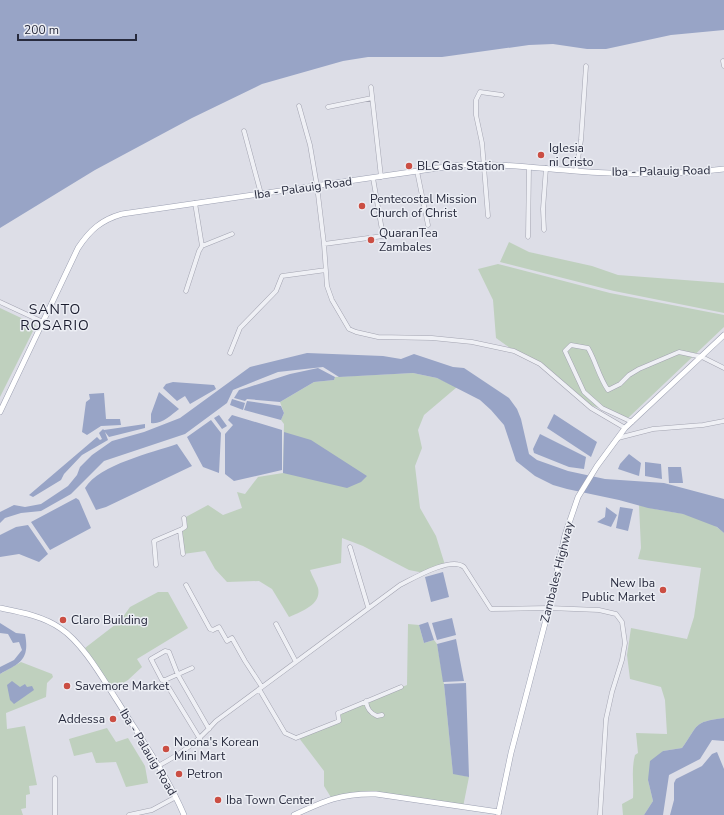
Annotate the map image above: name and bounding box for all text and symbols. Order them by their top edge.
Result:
scale bar [18,16,136,42]
text: 200 m [24,22,59,38]
place label: Iglesia ni Cristo [549,140,594,170]
marker: Iglesia ni Cristo [536,150,546,160]
place label: BLC Gas Station [417,158,505,174]
marker: BLC Gas Station [404,161,414,171]
street label: Iba - Palauig Road [611,162,711,180]
street label: Iba - Palauig Road [253,173,353,203]
place label: Pentecostal Mission Church of Christ [370,191,477,221]
marker: Pentecostal Mission Church of Christ [357,201,367,211]
place label: QuaranTea Zambales [379,225,438,255]
marker: QuaranTea Zambales [366,235,376,245]
district label: SANTO ROSARIO [20,300,90,335]
street label: Zambales Highway [537,519,578,624]
place label: New Iba Public Market [581,575,656,605]
marker: New Iba Public Market [658,585,668,595]
place label: Claro Building [71,612,148,628]
marker: Claro Building [58,615,68,625]
place label: Savemore Market [75,678,170,694]
marker: Savemore Market [62,681,72,691]
street label: Iba - Palauig Road [116,706,180,798]
place label: Addessa [58,711,105,727]
marker: Addessa [108,714,118,724]
place label: Noona's Korean Mini Mart [174,734,259,764]
marker: Noona's Korean Mini Mart [161,744,171,754]
place label: Petron [187,766,223,782]
marker: Petron [174,769,184,779]
place label: Iba Town Center [226,792,315,808]
marker: Iba Town Center [213,795,223,805]

